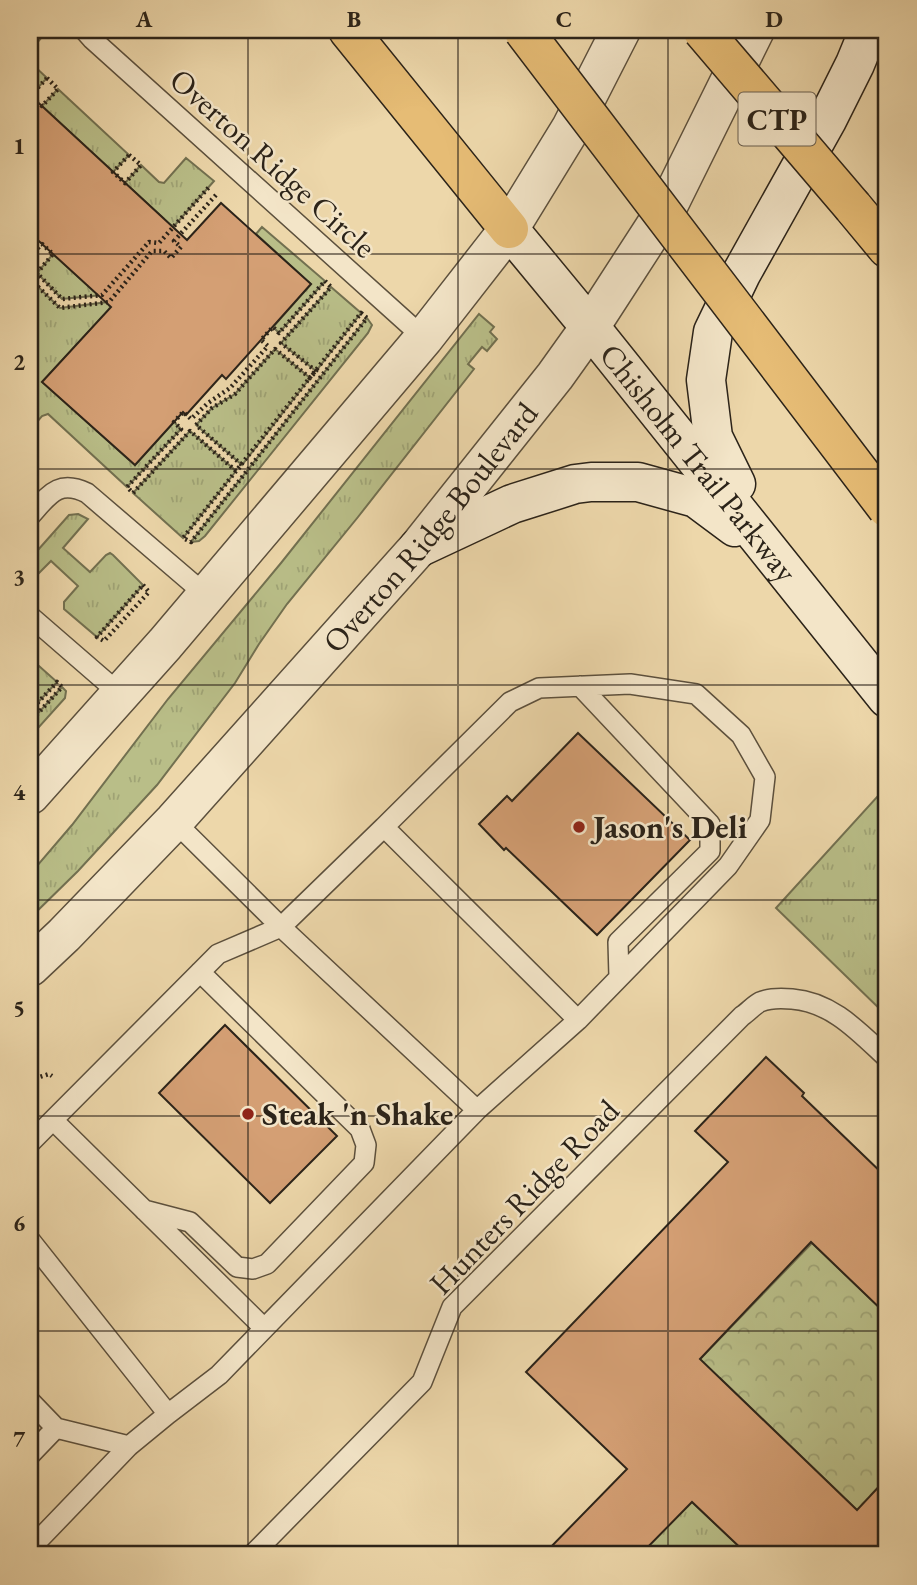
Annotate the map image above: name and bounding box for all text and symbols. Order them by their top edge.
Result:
text: A [135,4,153,34]
text: B [347,4,361,34]
text: C [556,4,572,34]
text: D [765,4,783,34]
street label: Overton Ridge Circle [161,59,385,267]
road number: CTP [738,92,816,146]
text: 1 [13,131,25,161]
street label: Chisholm Trail Parkway [590,335,808,592]
text: 2 [13,347,25,377]
street label: Overton Ridge Boulevard [313,393,548,662]
text: 3 [13,562,25,592]
text: 4 [13,777,26,807]
place label: Jason's Deli [590,806,748,848]
marker: Jason's Deli [571,819,587,835]
text: 5 [13,993,25,1023]
street label: Hunters Ridge Road [420,1090,629,1304]
place label: Steak 'n Shake [262,1093,453,1135]
marker: Steak 'n Shake [240,1106,256,1122]
text: 6 [13,1208,25,1238]
text: 7 [13,1424,26,1454]

